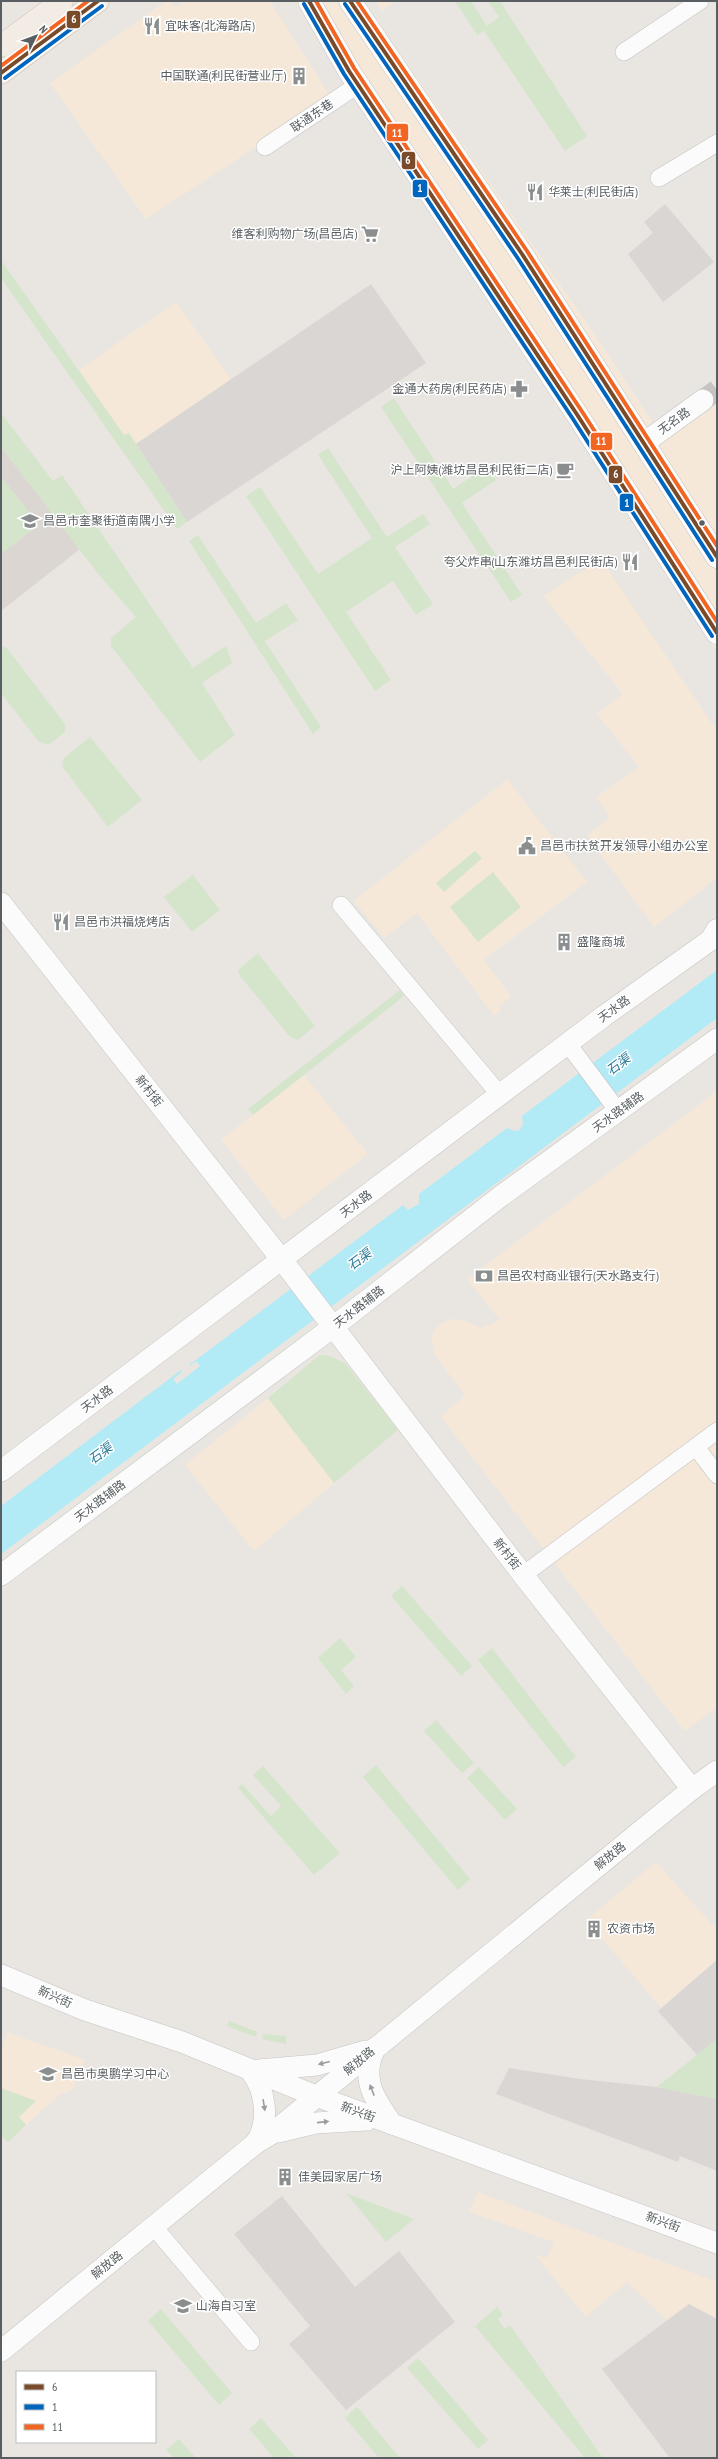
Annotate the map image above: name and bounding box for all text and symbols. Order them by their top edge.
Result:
line badge: 6 [66,10,81,29]
text: 6 [71,12,77,26]
north arrow [16,16,56,56]
restaurant icon: 宜味客(北海路店) [142,16,162,36]
place label: 宜味客(北海路店) [165,18,255,33]
text: N [36,22,51,36]
building icon: 中国联通(利民街营业厅) [289,66,309,86]
place label: 中国联通(利民街营业厅) [160,68,286,83]
street label: 联通东巷 [288,96,336,135]
line badge: 11 [386,123,409,142]
text: 11 [392,126,402,140]
line badge: 6 [401,151,416,170]
text: 6 [405,153,411,167]
line badge: 1 [412,179,428,198]
text: 1 [417,181,423,195]
restaurant icon: 华莱士(利民街店) [525,182,545,202]
place label: 华莱士(利民街店) [548,184,638,199]
supermarket icon: 维客利购物广场(昌邑店) [360,224,380,244]
place label: 维客利购物广场(昌邑店) [231,226,357,241]
pharmacy icon: 金通大药房(利民药店) [509,379,529,399]
place label: 金通大药房(利民药店) [392,381,506,396]
street label: 无名路 [655,404,693,437]
line badge: 11 [590,432,613,451]
text: 11 [596,434,606,448]
cafe icon: 沪上阿姨(潍坊昌邑利民街二店) [555,460,575,480]
place label: 沪上阿姨(潍坊昌邑利民街二店) [390,462,552,477]
line badge: 6 [608,465,623,484]
text: 6 [613,467,619,481]
line badge: 1 [619,493,634,512]
text: 1 [624,496,630,510]
school or university icon: 昌邑市奎聚街道南隅小学 [20,511,40,531]
place label: 昌邑市奎聚街道南隅小学 [43,513,175,528]
unlabelled marker [697,518,707,528]
restaurant icon: 夸父炸串(山东潍坊昌邑利民街店) [620,552,640,572]
place label: 夸父炸串(山东潍坊昌邑利民街店) [443,554,617,569]
public building icon: 昌邑市扶贫开发领导小组办公室 [517,836,537,856]
place label: 昌邑市扶贫开发领导小组办公室 [540,838,708,853]
restaurant icon: 昌邑市洪福烧烤店 [51,912,71,932]
place label: 昌邑市洪福烧烤店 [74,914,170,929]
building icon: 盛隆商城 [554,932,574,952]
place label: 盛隆商城 [577,934,625,949]
street label: 天水路 [595,992,633,1025]
water label: 石渠 [603,1049,635,1079]
street label: 新村街 [132,1072,166,1109]
street label: 天水路辅路 [589,1088,646,1135]
street label: 天水路 [337,1187,375,1220]
water label: 石渠 [344,1244,376,1274]
bank icon: 昌邑农村商业银行(天水路支行) [474,1266,494,1286]
place label: 昌邑农村商业银行(天水路支行) [497,1268,659,1283]
street label: 天水路辅路 [330,1282,387,1331]
street label: 天水路 [78,1382,116,1415]
water label: 石渠 [85,1438,117,1468]
street label: 天水路辅路 [71,1477,128,1525]
street label: 新村街 [490,1535,524,1572]
street label: 解放路 [591,1838,628,1873]
building icon: 农资市场 [584,1919,604,1939]
place label: 农资市场 [607,1921,655,1936]
street label: 新兴街 [36,1982,75,2011]
street label: 解放路 [340,2043,377,2078]
one-way arrow [318,2061,330,2067]
school or university icon: 昌邑市奥鹏学习中心 [38,2064,58,2084]
place label: 昌邑市奥鹏学习中心 [61,2066,169,2081]
one-way arrow [369,2084,375,2096]
street label: 新兴街 [339,2098,378,2125]
one-way arrow [261,2099,267,2111]
one-way arrow [317,2119,329,2125]
building icon: 佳美园家居广场 [275,2167,295,2187]
place label: 佳美园家居广场 [298,2169,382,2184]
street label: 新兴街 [644,2208,683,2235]
street label: 解放路 [88,2247,125,2282]
school or university icon: 山海自习室 [173,2296,193,2316]
place label: 山海自习室 [196,2298,256,2313]
legend [16,2371,156,2443]
text: 6 [52,2379,57,2394]
text: 1 [52,2399,57,2414]
text: 11 [52,2419,63,2434]

